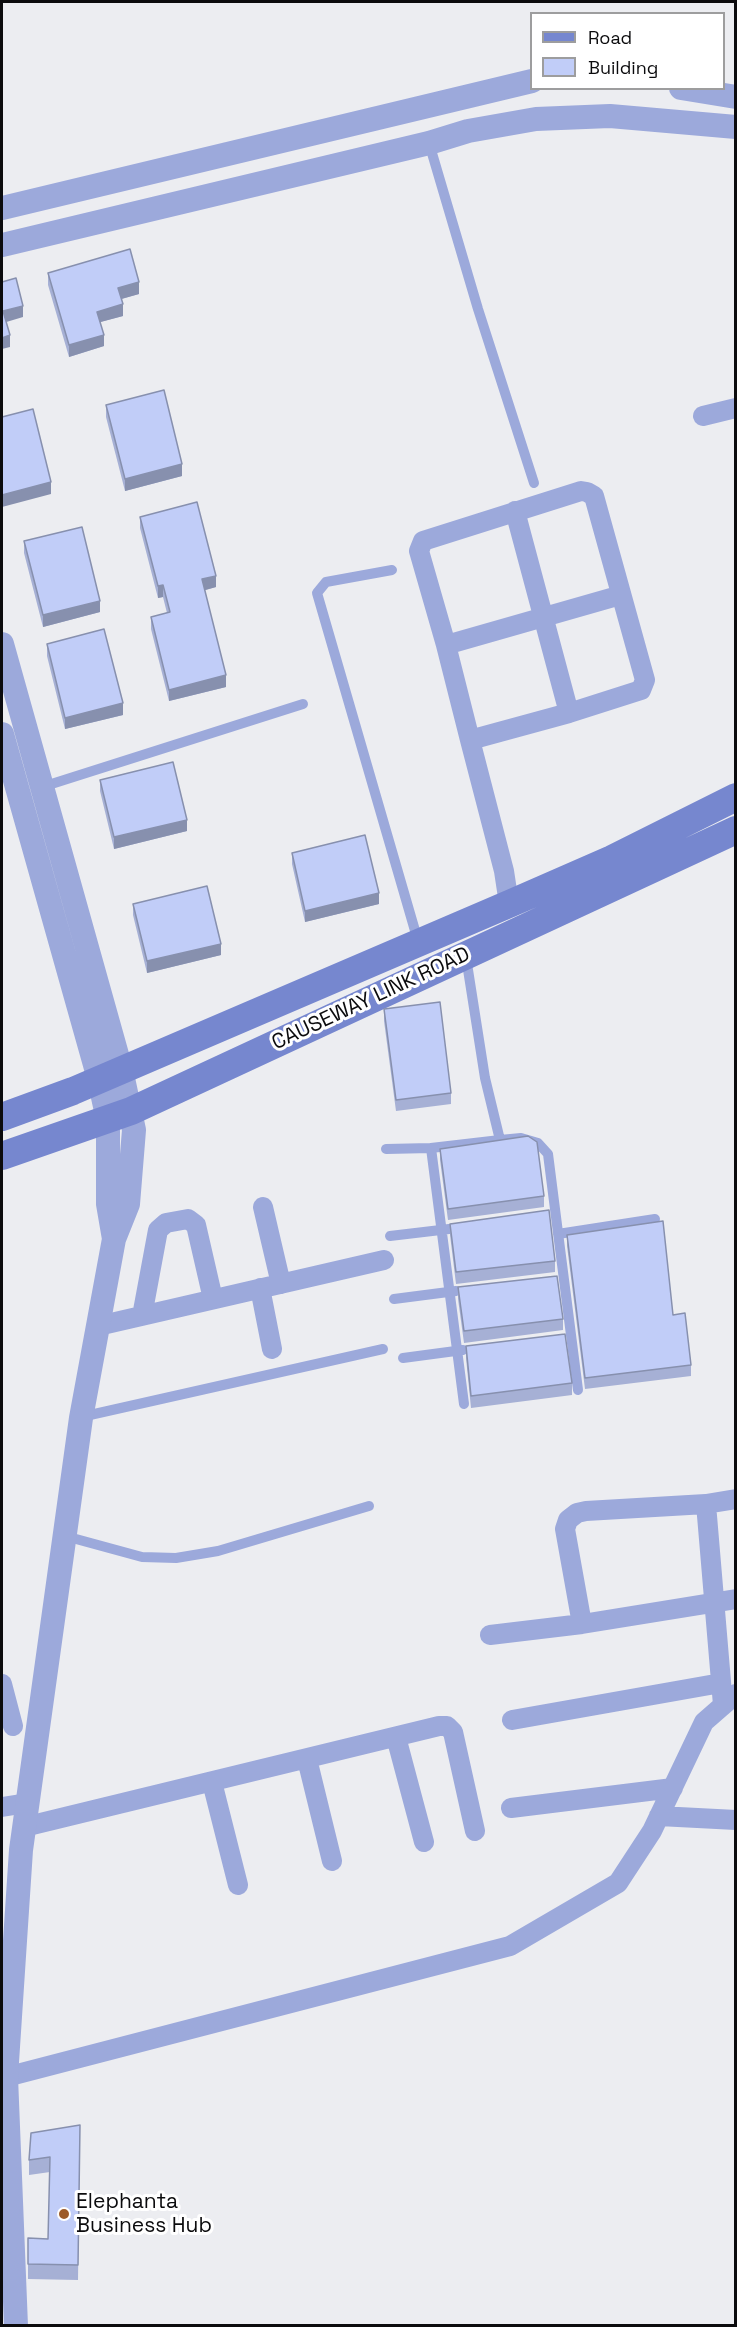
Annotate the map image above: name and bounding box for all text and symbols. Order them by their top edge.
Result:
legend [530,12,725,90]
text: Road [588,26,632,49]
text: Building [588,56,658,79]
street label: CAUSEWAY LINK ROAD [268,942,474,1056]
place label: Elephanta Business Hub [76,2189,212,2239]
marker: Elephanta Business Hub [57,2207,71,2221]

